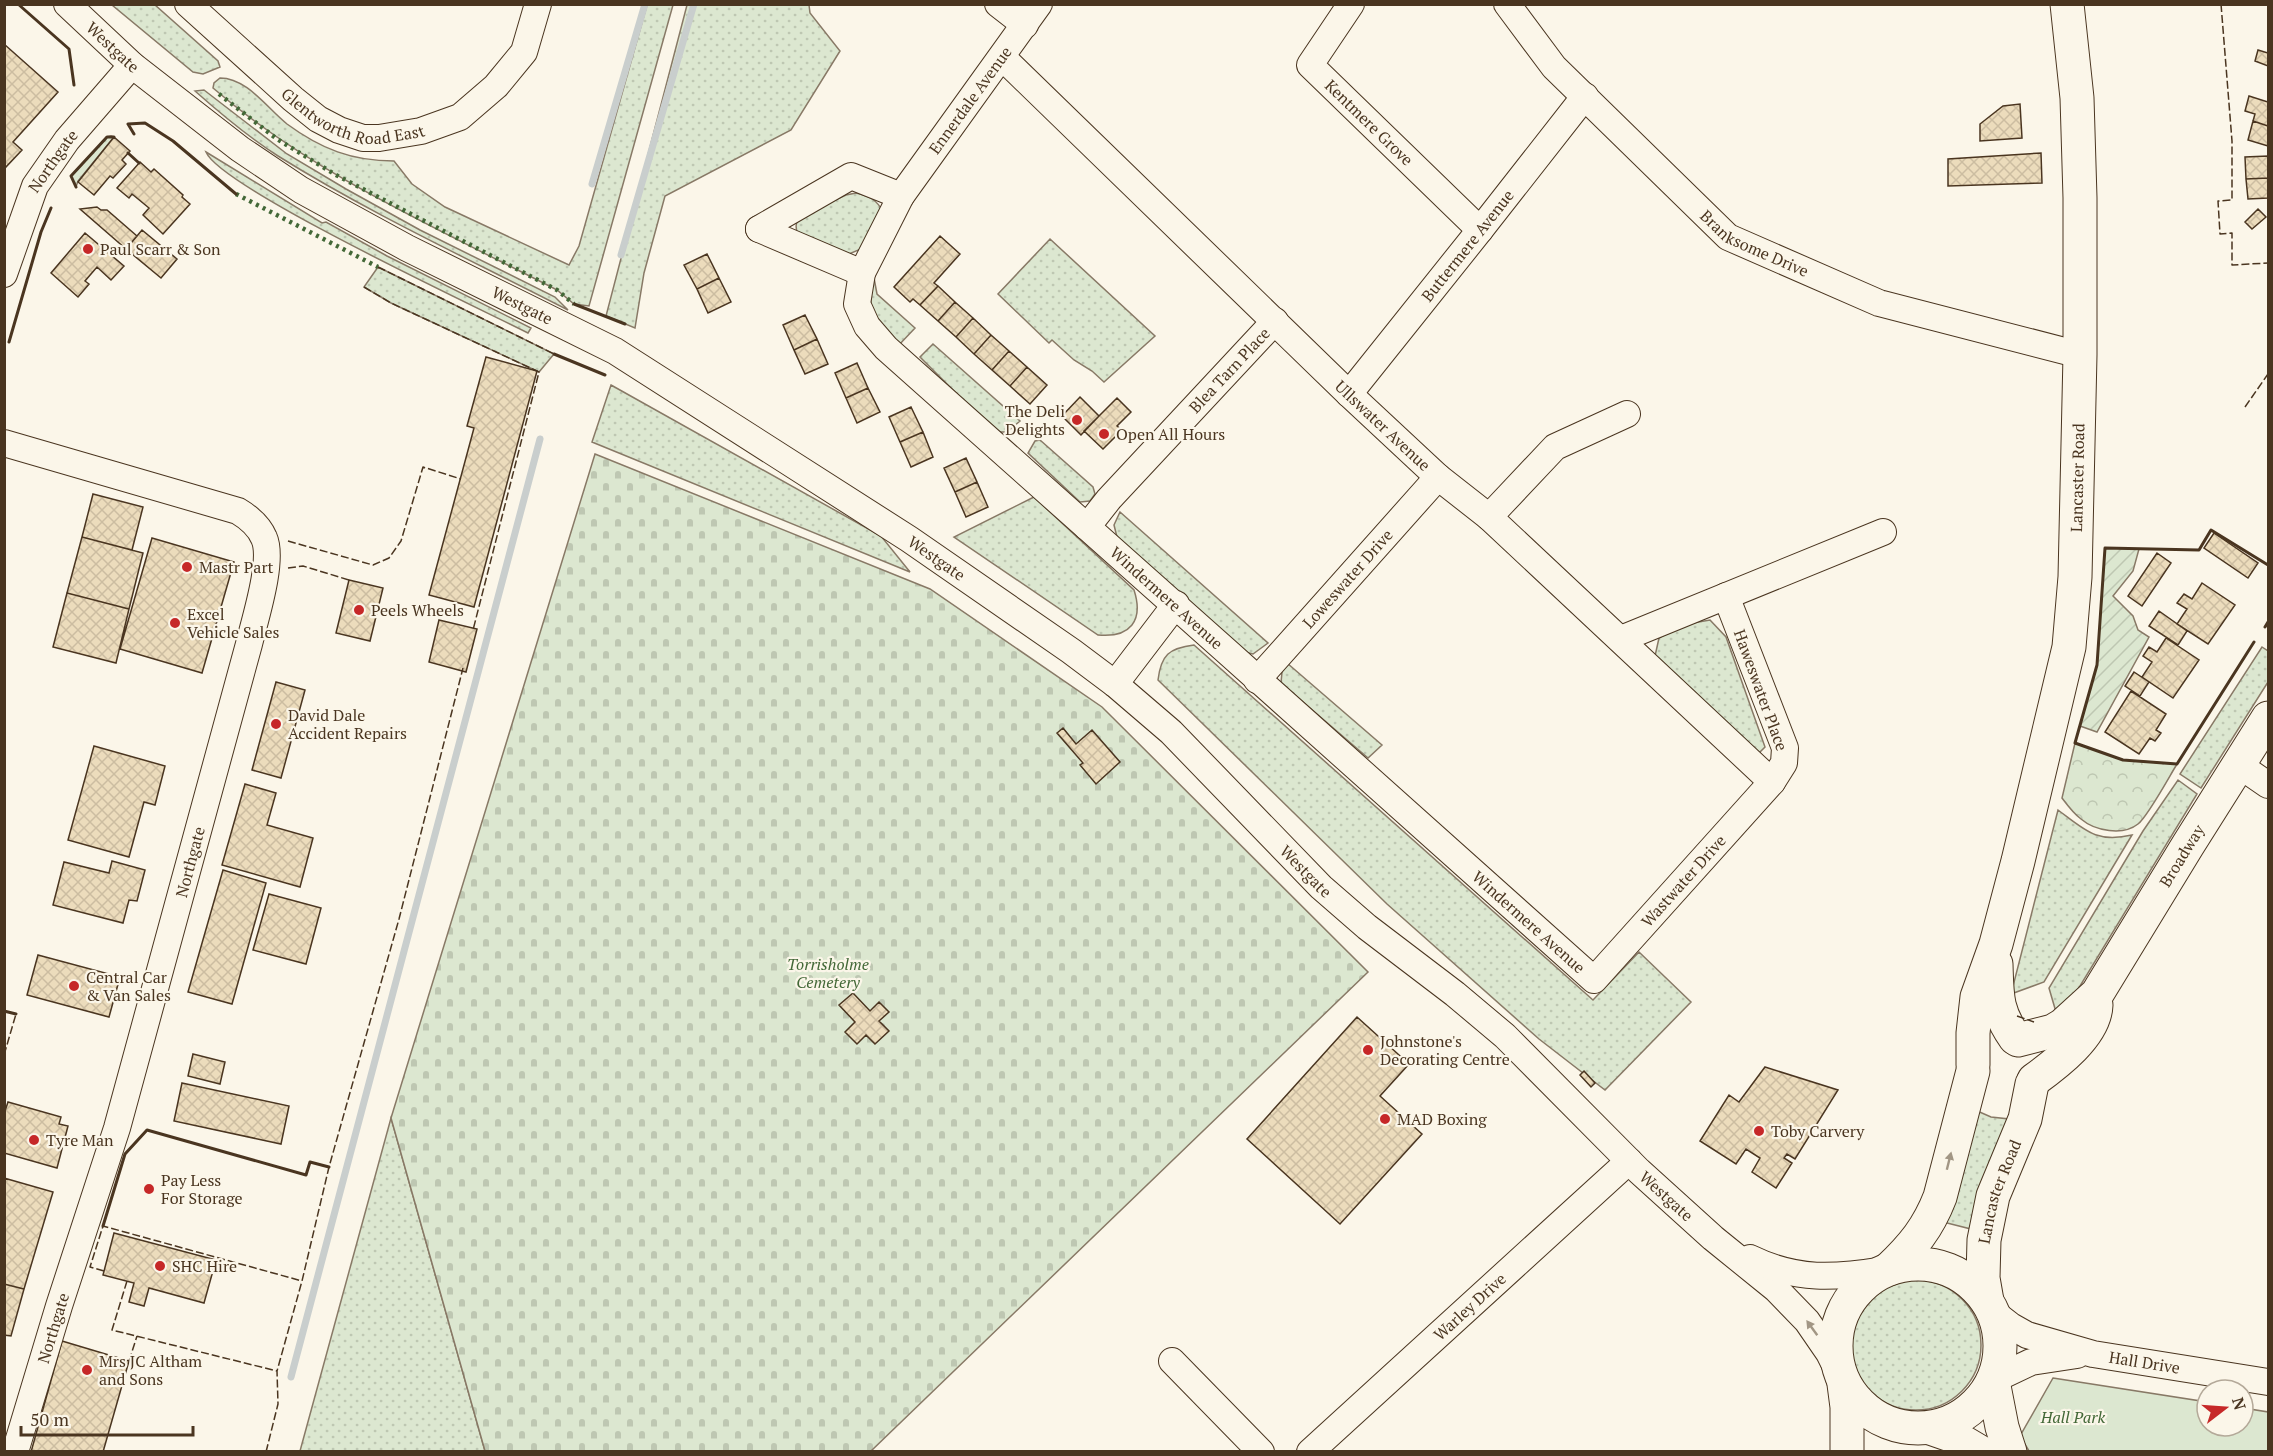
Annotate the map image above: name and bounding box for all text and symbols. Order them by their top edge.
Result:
street label: Westgate [82,17,144,78]
street label: Ennerdale Avenue [923,42,1017,158]
street label: Kentmere Grove [1320,75,1418,170]
street label: Glentworth Road East [277,83,428,149]
street label: Northgate [23,125,82,197]
street label: Buttermere Avenue [1416,185,1519,306]
street label: Branksome Drive [1696,205,1812,282]
place label: Paul Scarr & Son [100,238,221,260]
marker: Paul Scarr & Son [81,242,95,256]
street label: Westgate [488,281,557,329]
street label: Blea Tarn Place [1184,322,1275,418]
street label: Ullswater Avenue [1330,375,1435,476]
place label: The Deli Delights [1005,400,1065,440]
marker: The Deli Delights [1070,413,1084,427]
place label: Open All Hours [1116,423,1225,445]
street label: Lancaster Road [2065,423,2089,532]
marker: Open All Hours [1097,427,1111,441]
street label: Loweswater Drive [1297,524,1398,633]
street label: Westgate [904,530,970,586]
street label: Windermere Avenue [1105,541,1228,654]
place label: Mastr Part [199,556,274,578]
marker: Mastr Part [180,560,194,574]
place label: Peels Wheels [371,599,464,621]
place label: Excel Vehicle Sales [187,603,279,643]
marker: Peels Wheels [352,603,366,617]
marker: Excel Vehicle Sales [168,616,182,630]
street label: Haweswater Place [1729,626,1793,754]
place label: David Dale Accident Repairs [288,704,407,744]
marker: David Dale Accident Repairs [269,717,283,731]
street label: Broadway [2154,819,2210,891]
street label: Northgate [170,824,210,900]
street label: Wastwater Drive [1636,830,1731,931]
street label: Westgate [1275,840,1336,902]
street label: Windermere Avenue [1468,866,1590,978]
park label: Torrisholme Cemetery [787,953,869,993]
place label: Central Car & Van Sales [86,966,171,1006]
marker: Central Car & Van Sales [67,979,81,993]
place label: Johnstone's Decorating Centre [1380,1030,1510,1070]
marker: Johnstone's Decorating Centre [1361,1043,1375,1057]
place label: MAD Boxing [1397,1108,1487,1130]
marker: MAD Boxing [1378,1112,1392,1126]
place label: Toby Carvery [1771,1120,1865,1142]
marker: Toby Carvery [1752,1124,1766,1138]
place label: Tyre Man [46,1129,114,1151]
marker: Tyre Man [27,1133,41,1147]
street label: Lancaster Road [1972,1136,2026,1246]
one-way arrow [1945,1152,1955,1170]
street label: Westgate [1635,1166,1698,1226]
place label: Pay Less For Storage [161,1169,243,1209]
marker: Pay Less For Storage [142,1182,156,1196]
place label: SHC Hire [172,1255,237,1277]
marker: SHC Hire [153,1259,167,1273]
street label: Warley Drive [1429,1268,1511,1345]
street label: Northgate [32,1290,74,1366]
one-way arrow [1806,1321,1818,1337]
street label: Hall Drive [2107,1346,2182,1379]
place label: Mrs JC Altham and Sons [99,1350,202,1390]
marker: Mrs JC Altham and Sons [80,1363,94,1377]
north arrow [2195,1378,2255,1438]
text: N [2227,1395,2252,1413]
scale bar [21,1399,194,1437]
park label: Hall Park [2040,1406,2106,1428]
text: 50 m [30,1407,70,1431]

